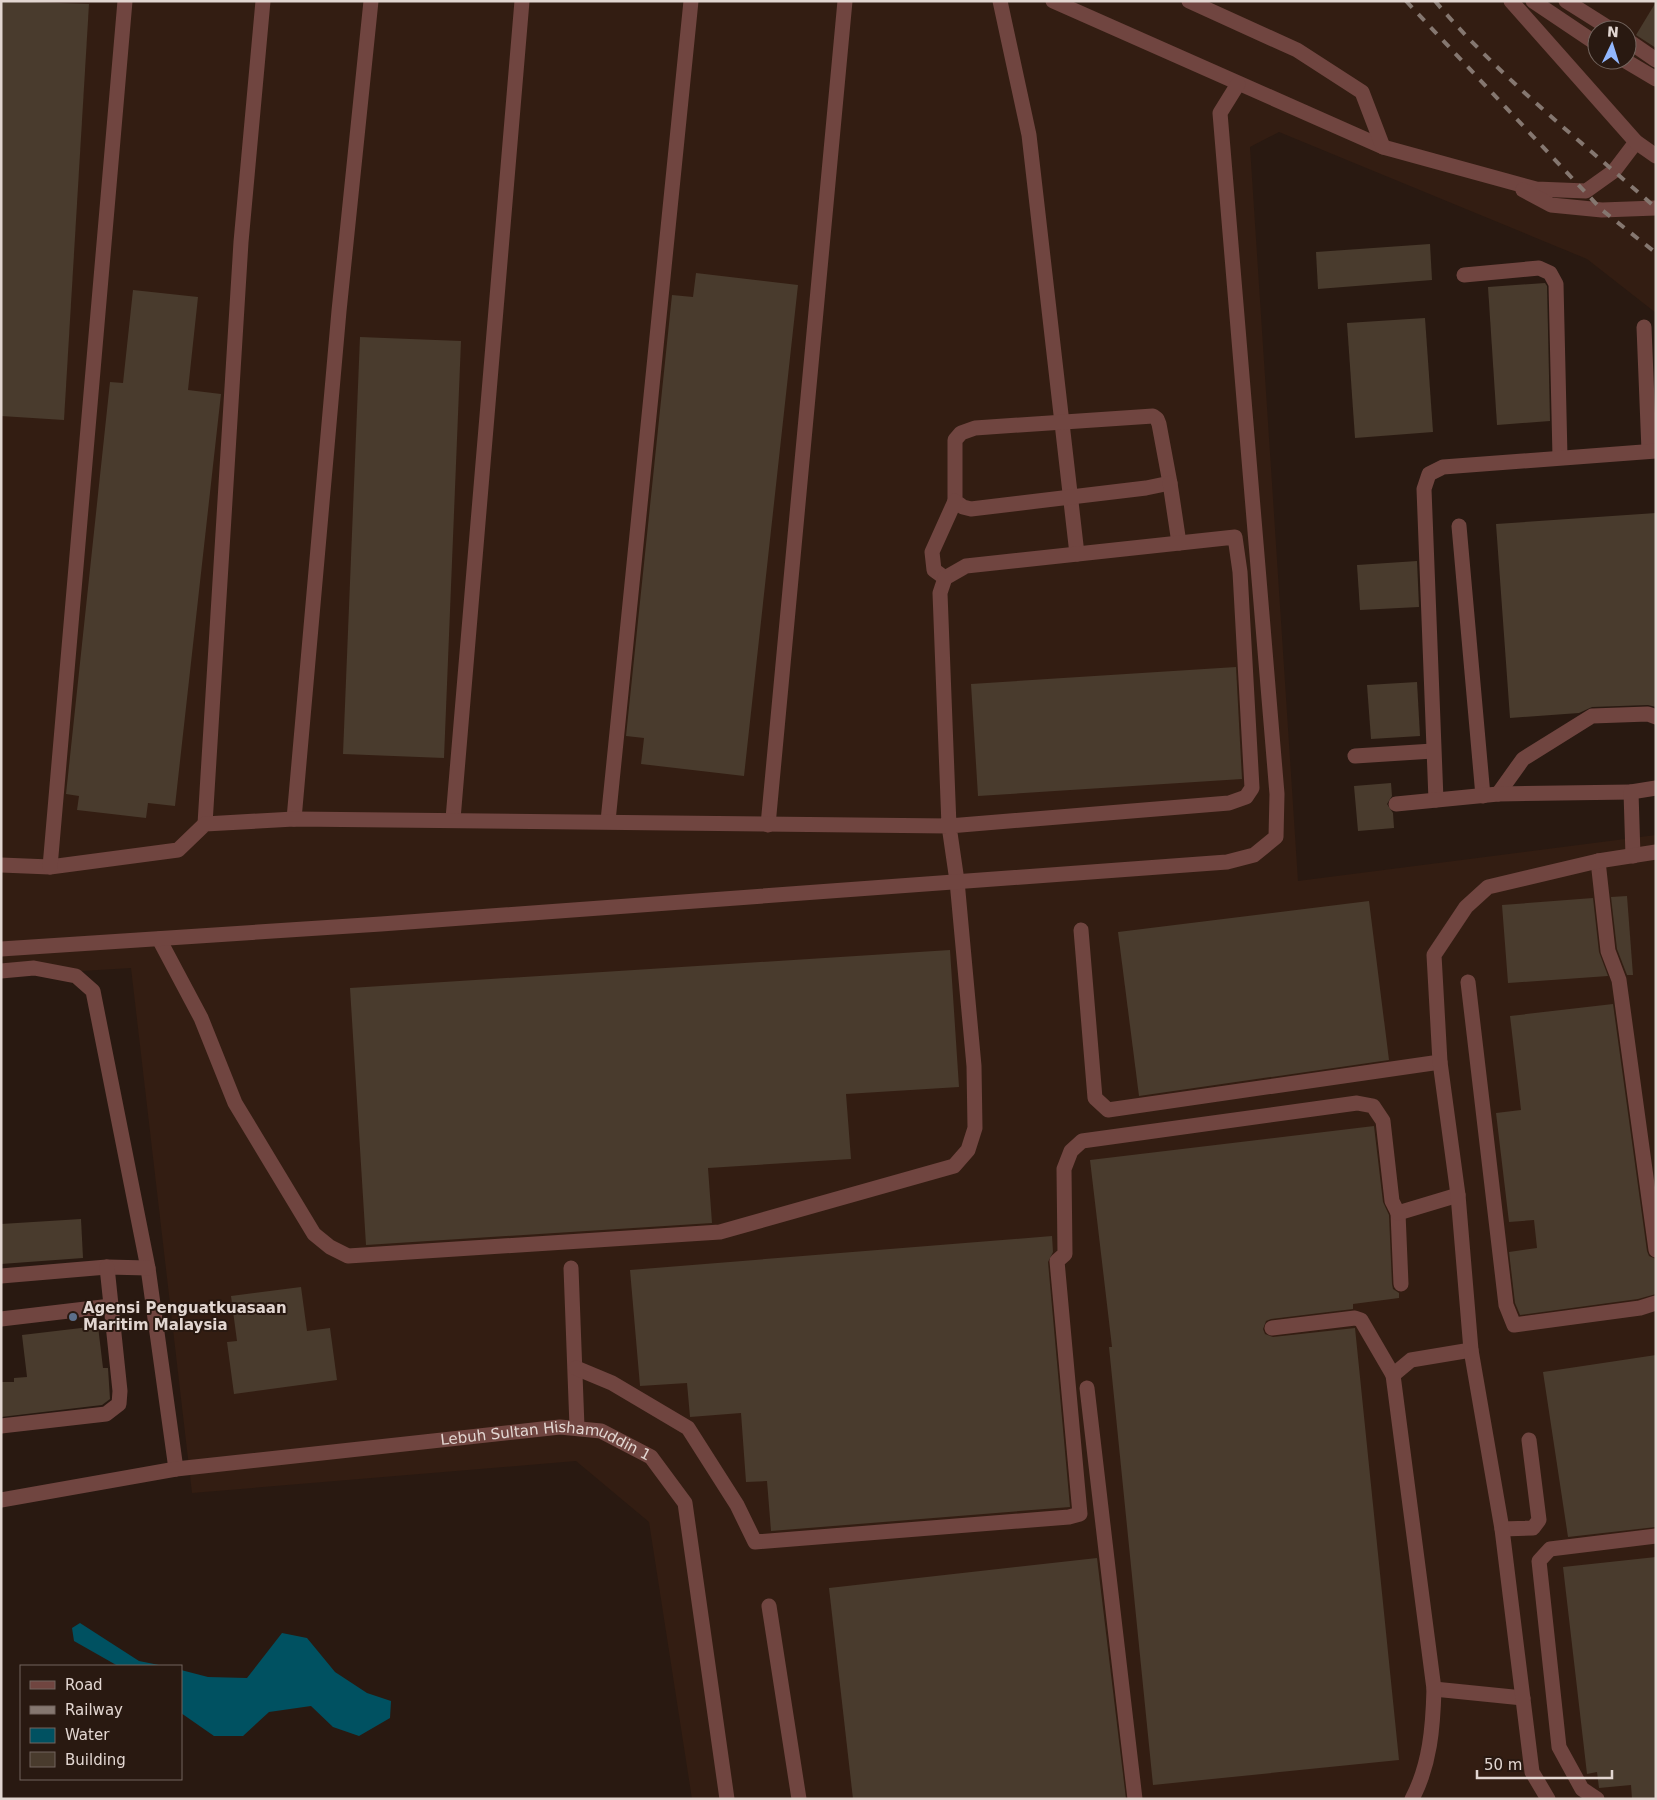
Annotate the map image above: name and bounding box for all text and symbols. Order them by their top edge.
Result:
north arrow [1587,20,1637,70]
text: N [1607,24,1619,40]
place label: Agensi Penguatkuasaan Maritim Malaysia [83,1299,287,1334]
marker: Agensi Penguatkuasaan Maritim Malaysia [67,1311,79,1323]
street label: Lebuh Sultan Hishamuddin 1 [439,1418,654,1464]
legend [20,1665,182,1780]
text: Road [65,1676,103,1694]
text: Railway [65,1701,123,1719]
text: Water [65,1726,110,1744]
scale bar [1477,1748,1612,1780]
text: Building [65,1751,126,1769]
text: 50 m [1484,1756,1522,1774]

